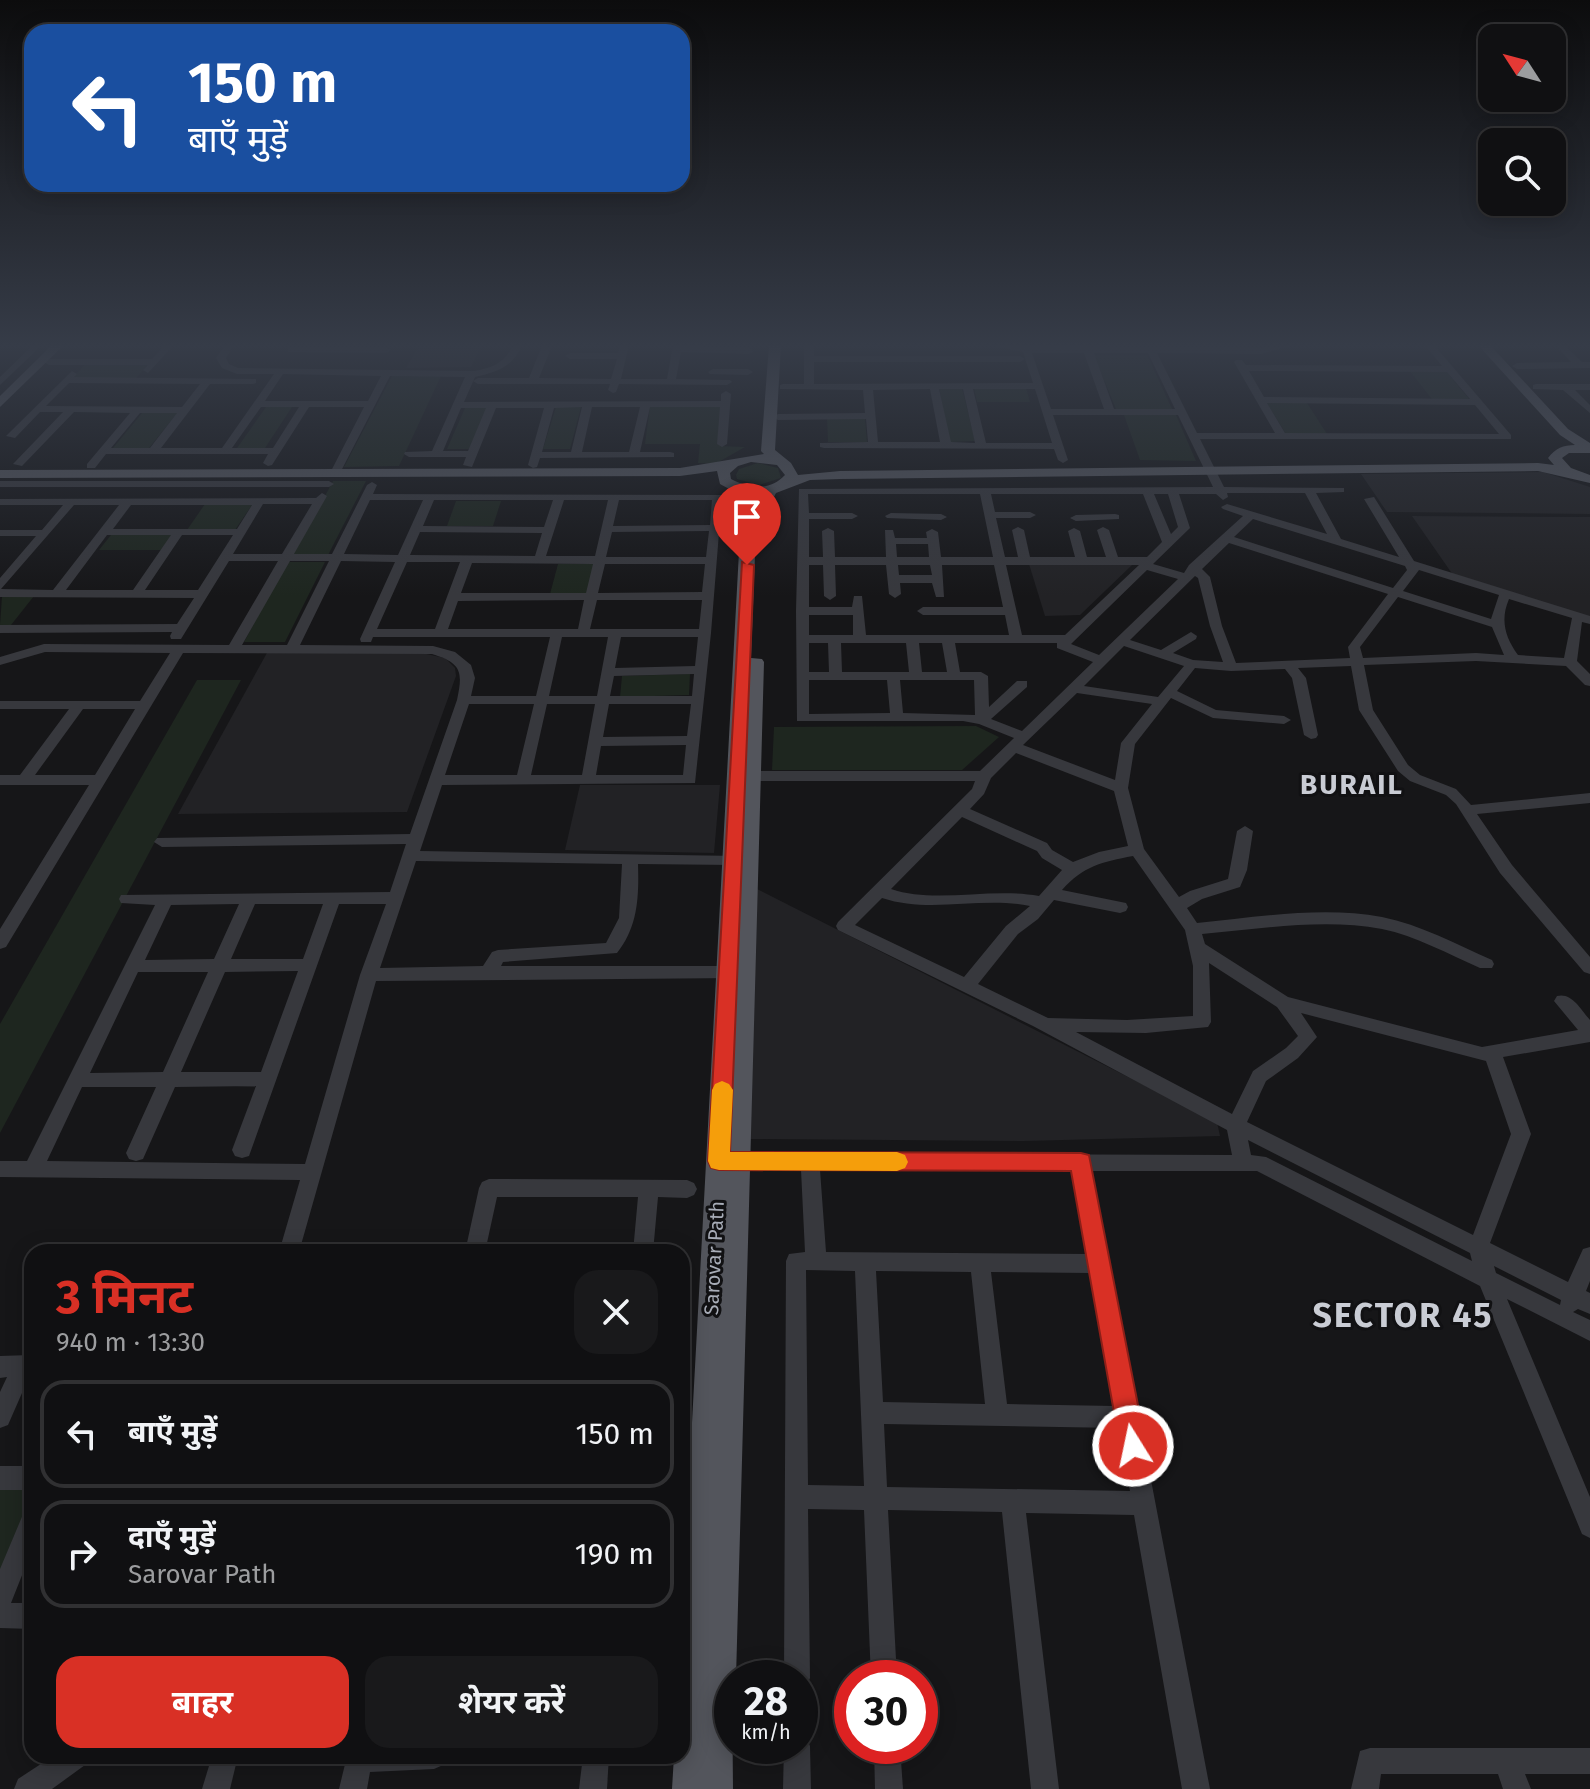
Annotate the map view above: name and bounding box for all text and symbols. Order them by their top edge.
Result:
north arrow [1478,24,1566,112]
map controls [1478,24,1566,216]
text: 150 m [188,50,337,117]
icon: left [56,56,160,160]
text: बाएँ मुड़ें [188,118,288,162]
button: search [1478,128,1566,216]
pin [713,483,781,565]
icon: arrive [725,495,769,539]
district label: BURAIL [1300,768,1404,801]
street label: Sarovar Path [699,1200,729,1316]
text: 3 मिनट [56,1268,193,1326]
button: close [574,1270,658,1354]
district label: SECTOR 45 [1313,1295,1493,1336]
text: 940 m · 13:30 [56,1327,205,1358]
position arrow [1091,1404,1175,1488]
icon: left [60,1412,104,1456]
text: बाएँ मुड़ें [128,1414,217,1450]
text: 150 m [576,1416,654,1452]
text: दाएँ मुड़ें [128,1519,216,1555]
icon: right [60,1532,104,1576]
text: 190 m [575,1536,654,1572]
text: Sarovar Path [128,1559,277,1590]
button: बाहर [56,1656,349,1748]
button: शेयर करें [365,1656,658,1748]
speed limit sign: 30 [834,1660,938,1764]
text: 28 [744,1678,788,1726]
text: km/h [741,1720,791,1744]

